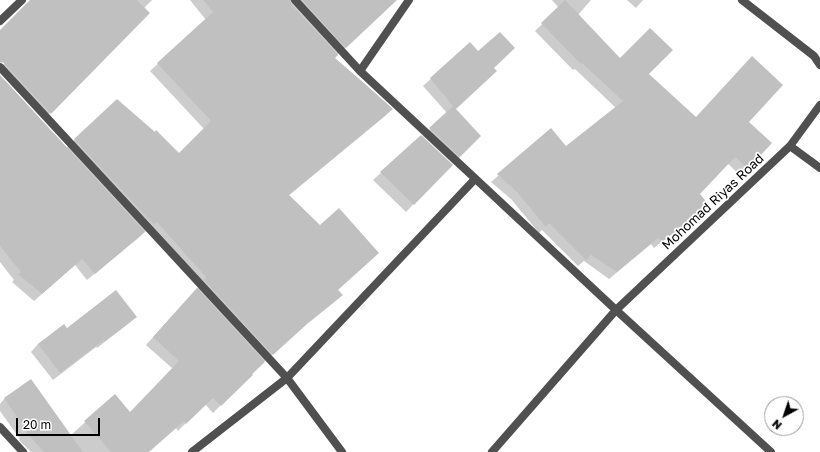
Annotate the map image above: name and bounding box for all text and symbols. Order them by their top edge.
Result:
street label: Mohomad Riyas Road [659,151,767,253]
north arrow [764,396,804,436]
scale bar [18,410,102,436]
text: 20 m [23,417,51,432]
text: N [769,417,784,432]

